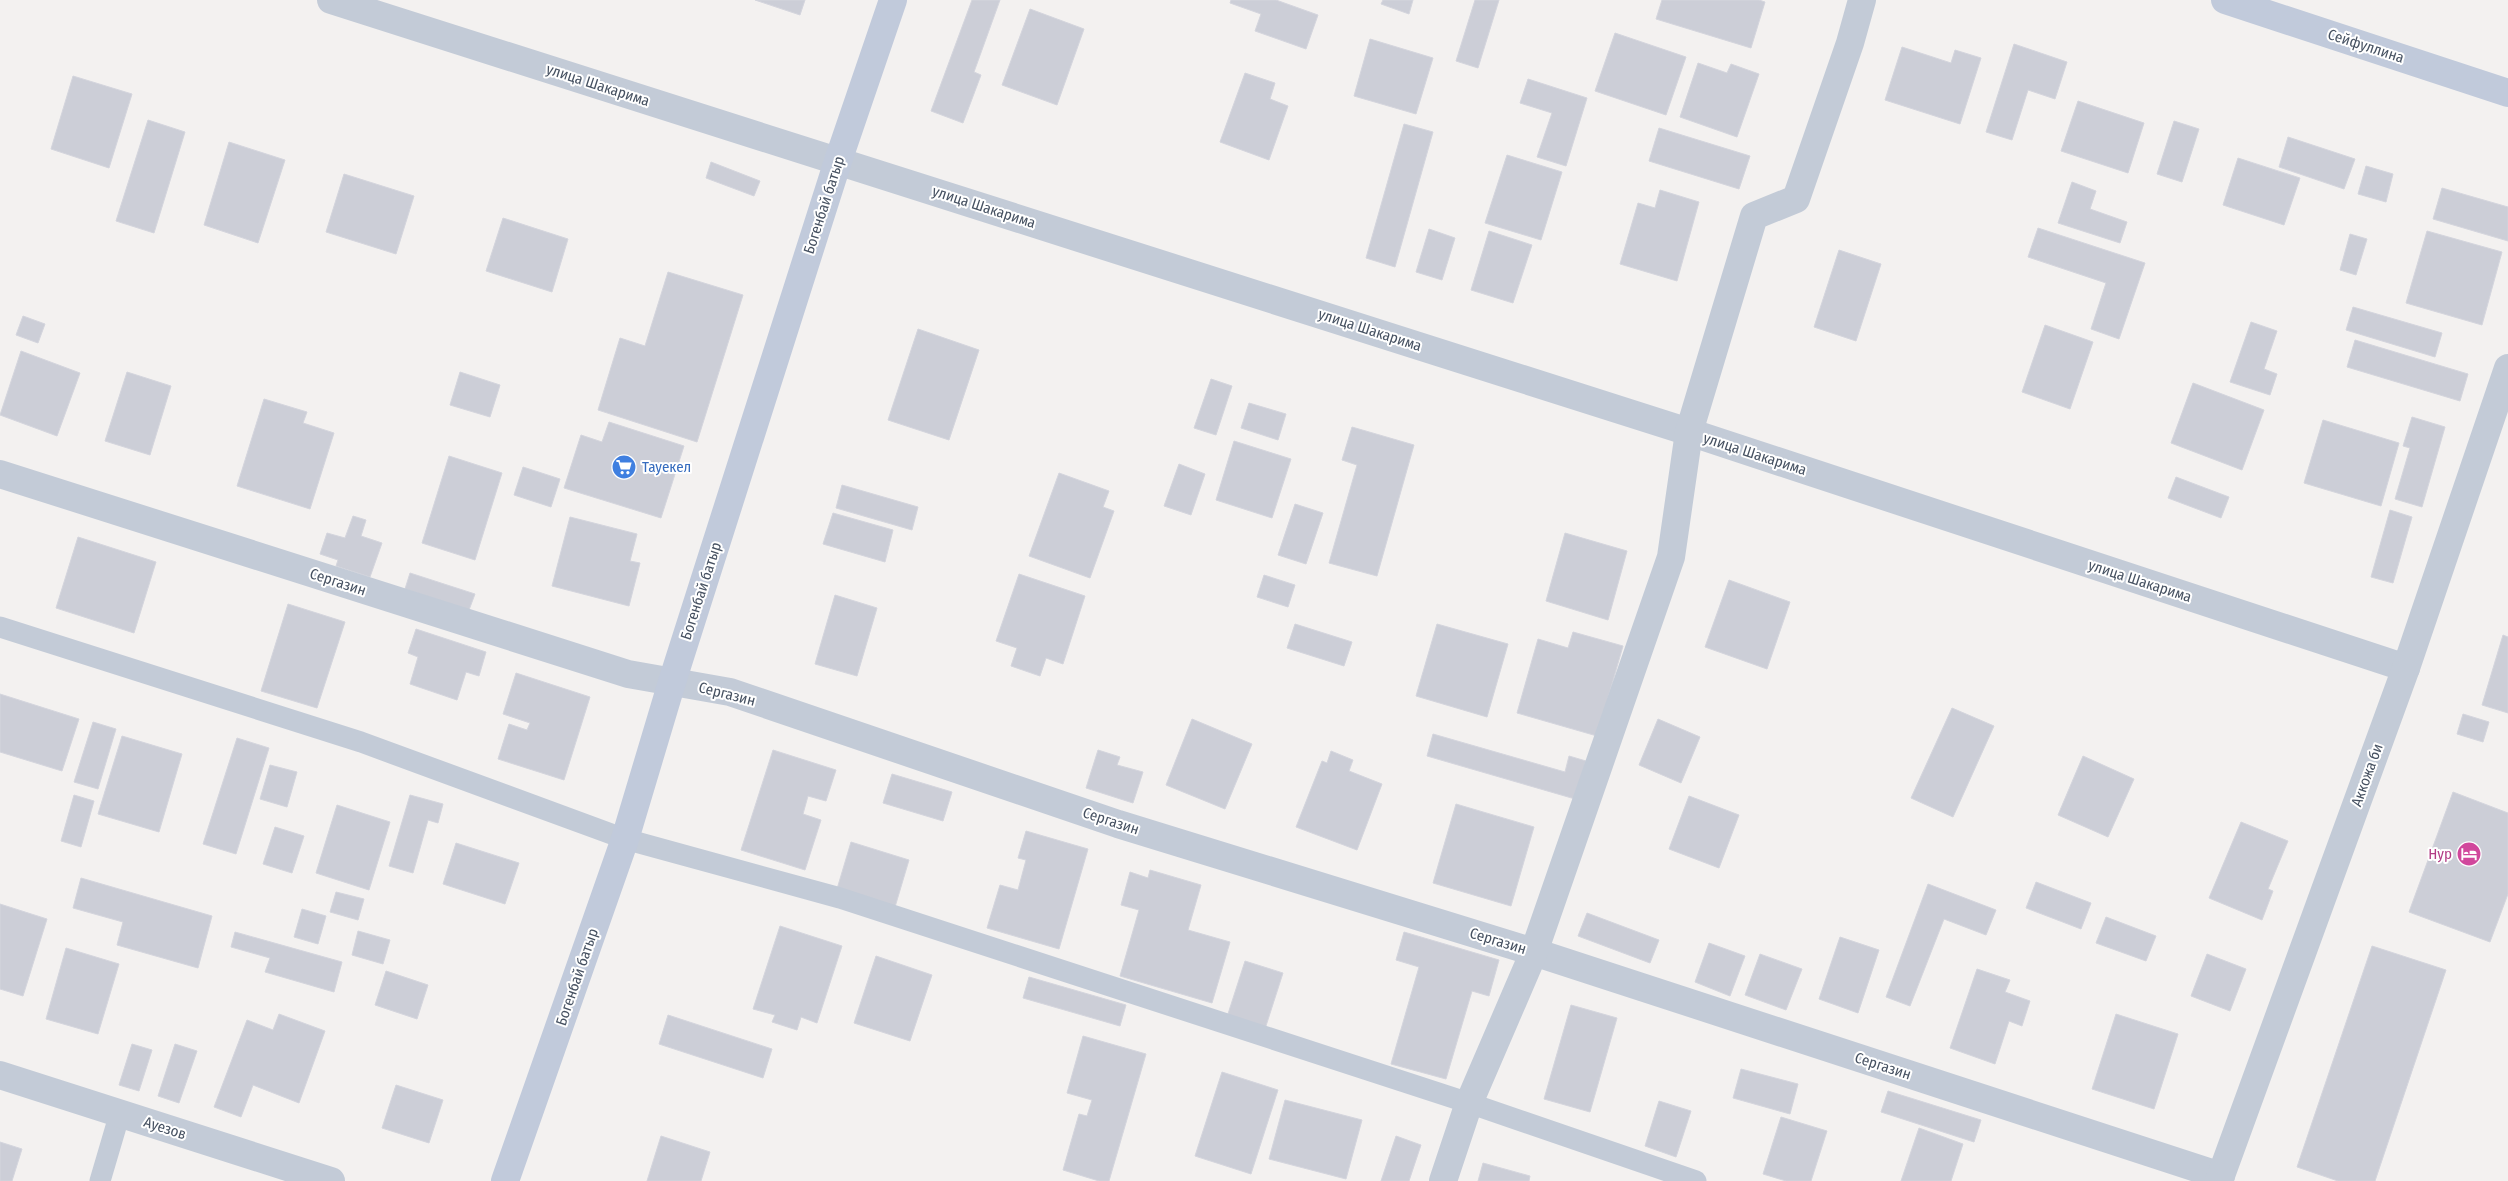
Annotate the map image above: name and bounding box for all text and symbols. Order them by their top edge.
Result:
street label: Сейфуллина [2326,25,2406,67]
street label: улица Шакарима [544,60,652,110]
street label: Богенбай батыр [800,154,848,256]
street label: улица Шакарима [930,182,1038,232]
street label: улица Шакарима [1316,305,1424,355]
street label: улица Шакарима [1701,429,1809,479]
supermarket icon: Тауекел [611,454,637,480]
place label: Тауекел [642,458,691,476]
street label: Богенбай батыр [677,540,725,642]
street label: улица Шакарима [2086,556,2194,606]
street label: Сергазин [308,564,368,600]
street label: Сергазин [697,678,757,710]
street label: Аккожа би [2347,741,2387,809]
street label: Сергазин [1081,803,1141,839]
hotel icon: Нур [2456,841,2482,867]
place label: Нур [2428,845,2452,863]
street label: Сергазин [1468,924,1528,958]
street label: Богенбай батыр [552,926,602,1028]
street label: Сергазин [1853,1048,1913,1084]
street label: Ауезов [141,1113,189,1143]

